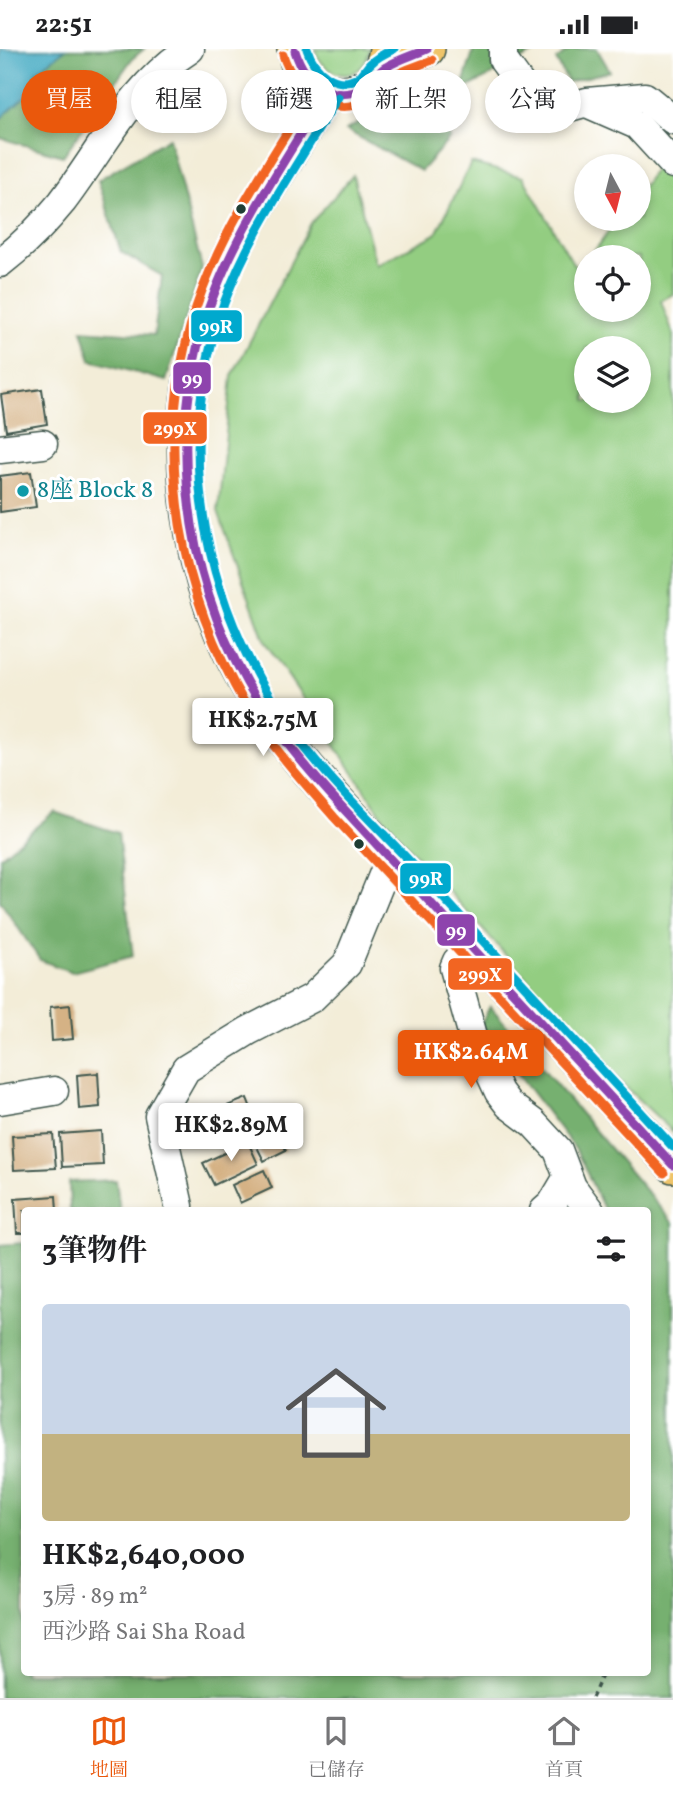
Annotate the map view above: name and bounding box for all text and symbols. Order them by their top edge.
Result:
text: 22:51 [35,7,92,43]
chip: 買屋 [21,70,117,133]
chip: 租屋 [131,70,227,133]
chip: 篩選 [241,70,337,133]
chip: 新上架 [351,70,471,133]
chip: 公寓 [485,70,581,133]
north arrow [574,154,651,231]
map controls [574,154,651,413]
unlabelled marker [234,202,248,216]
button: locate [574,245,651,322]
line badge: 99R [190,309,243,343]
text: 99R [199,315,233,341]
button: layers [574,336,651,413]
line badge: 99 [172,361,212,395]
text: 99 [181,367,203,393]
line badge: 299X [142,411,208,445]
text: 299X [153,417,197,443]
place label: 8座 Block 8 [37,474,153,508]
marker: 8座 Block 8 [15,483,31,499]
pin: HK$2.75M [191,699,335,758]
text: HK$2.75M [208,705,318,737]
unlabelled marker [352,837,366,851]
line badge: 99R [399,862,452,895]
text: 99R [409,867,443,893]
line badge: 99 [436,913,476,947]
text: 99 [445,919,467,945]
line badge: 299X [447,957,513,991]
text: 299X [458,963,502,989]
pin: HK$2.64M [399,1031,543,1090]
text: HK$2.64M [414,1037,528,1069]
pin: HK$2.89M [159,1103,303,1163]
text: HK$2.89M [174,1110,288,1142]
icon: filters [592,1230,630,1268]
text: 3筆物件 [42,1231,147,1273]
icon: home [273,1350,399,1476]
text: HK$2,640,000 [42,1535,245,1577]
text: 3房 · 89 m² [42,1581,148,1613]
text: 西沙路 Sai Sha Road [42,1617,246,1649]
tab: 地圖 [90,1712,128,1784]
tab: 已儲存 [308,1712,365,1784]
tab: 首頁 [545,1712,583,1784]

